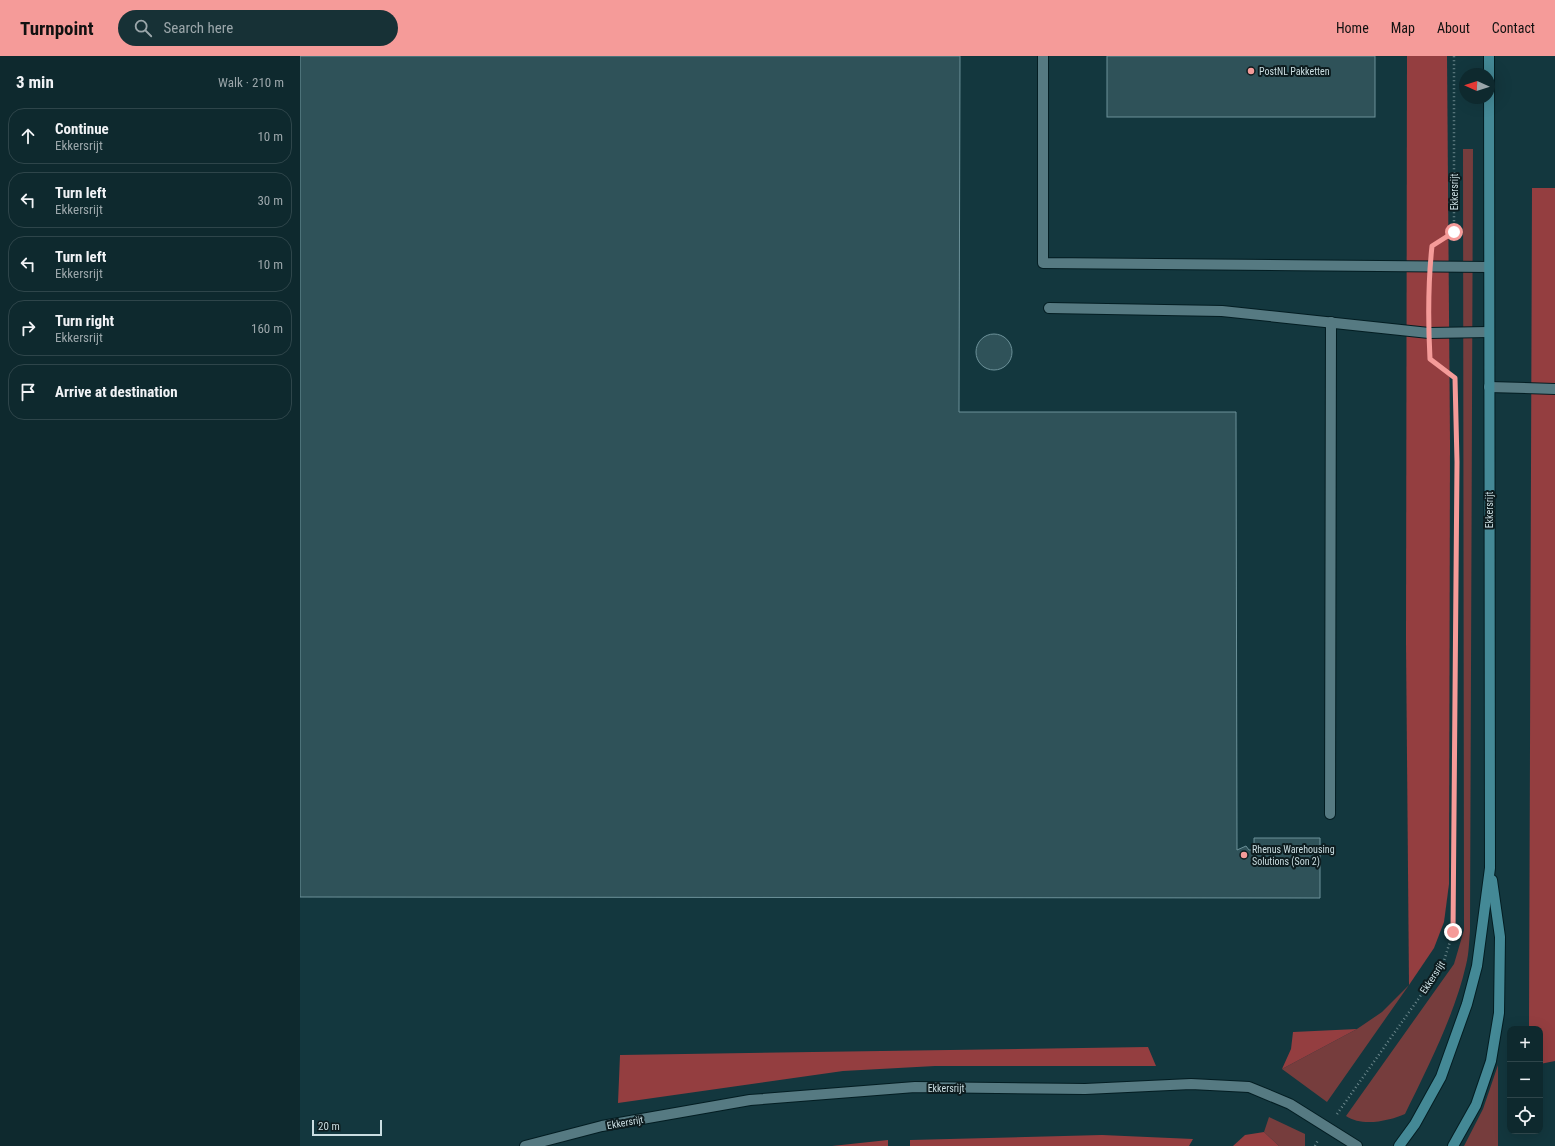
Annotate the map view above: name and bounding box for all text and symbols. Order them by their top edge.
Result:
search box [118,10,398,46]
text: Turnpoint [20,17,94,40]
icon: search [132,17,154,39]
text: Search here [164,19,233,37]
text: Home [1336,20,1369,36]
text: Map [1391,20,1415,36]
text: About [1437,20,1470,36]
text: Contact [1492,20,1535,36]
marker: PostNL Pakketten [1246,66,1256,76]
place label: PostNL Pakketten [1259,66,1330,77]
north arrow [1459,68,1495,104]
text: 3 min [16,72,54,92]
text: Walk · 210 m [218,75,284,90]
text: Continue [55,120,109,138]
icon: ahead [17,125,39,147]
text: 10 m [257,129,283,144]
text: Ekkersrijt [55,138,103,153]
street label: Ekkersrijt [1449,174,1460,210]
text: Turn left [55,184,106,202]
icon: left [17,189,39,211]
text: 30 m [257,193,283,208]
text: Ekkersrijt [55,202,103,217]
route start [1445,223,1463,241]
text: Turn left [55,248,106,266]
icon: left [17,253,39,275]
text: 10 m [257,257,283,272]
text: Ekkersrijt [55,266,103,281]
text: Turn right [55,312,114,330]
icon: right [17,317,39,339]
text: 160 m [251,321,283,336]
text: Ekkersrijt [55,330,103,345]
icon: arrive [17,381,39,403]
text: Arrive at destination [55,383,178,401]
street label: Ekkersrijt [1484,492,1495,528]
place label: Rhenus Warehousing Solutions (Son 2) [1252,844,1335,868]
marker: Rhenus Warehousing Solutions (Son 2) [1239,850,1249,860]
route end [1444,923,1462,941]
street label: Ekkersrijt [1418,959,1447,996]
map controls [1507,1026,1543,1134]
button: + [1507,1026,1543,1062]
button: − [1507,1062,1543,1098]
street label: Ekkersrijt [928,1083,964,1094]
button: locate [1507,1098,1543,1134]
street label: Ekkersrijt [606,1114,644,1131]
scale bar [312,1118,382,1137]
text: 20 m [318,1120,340,1133]

